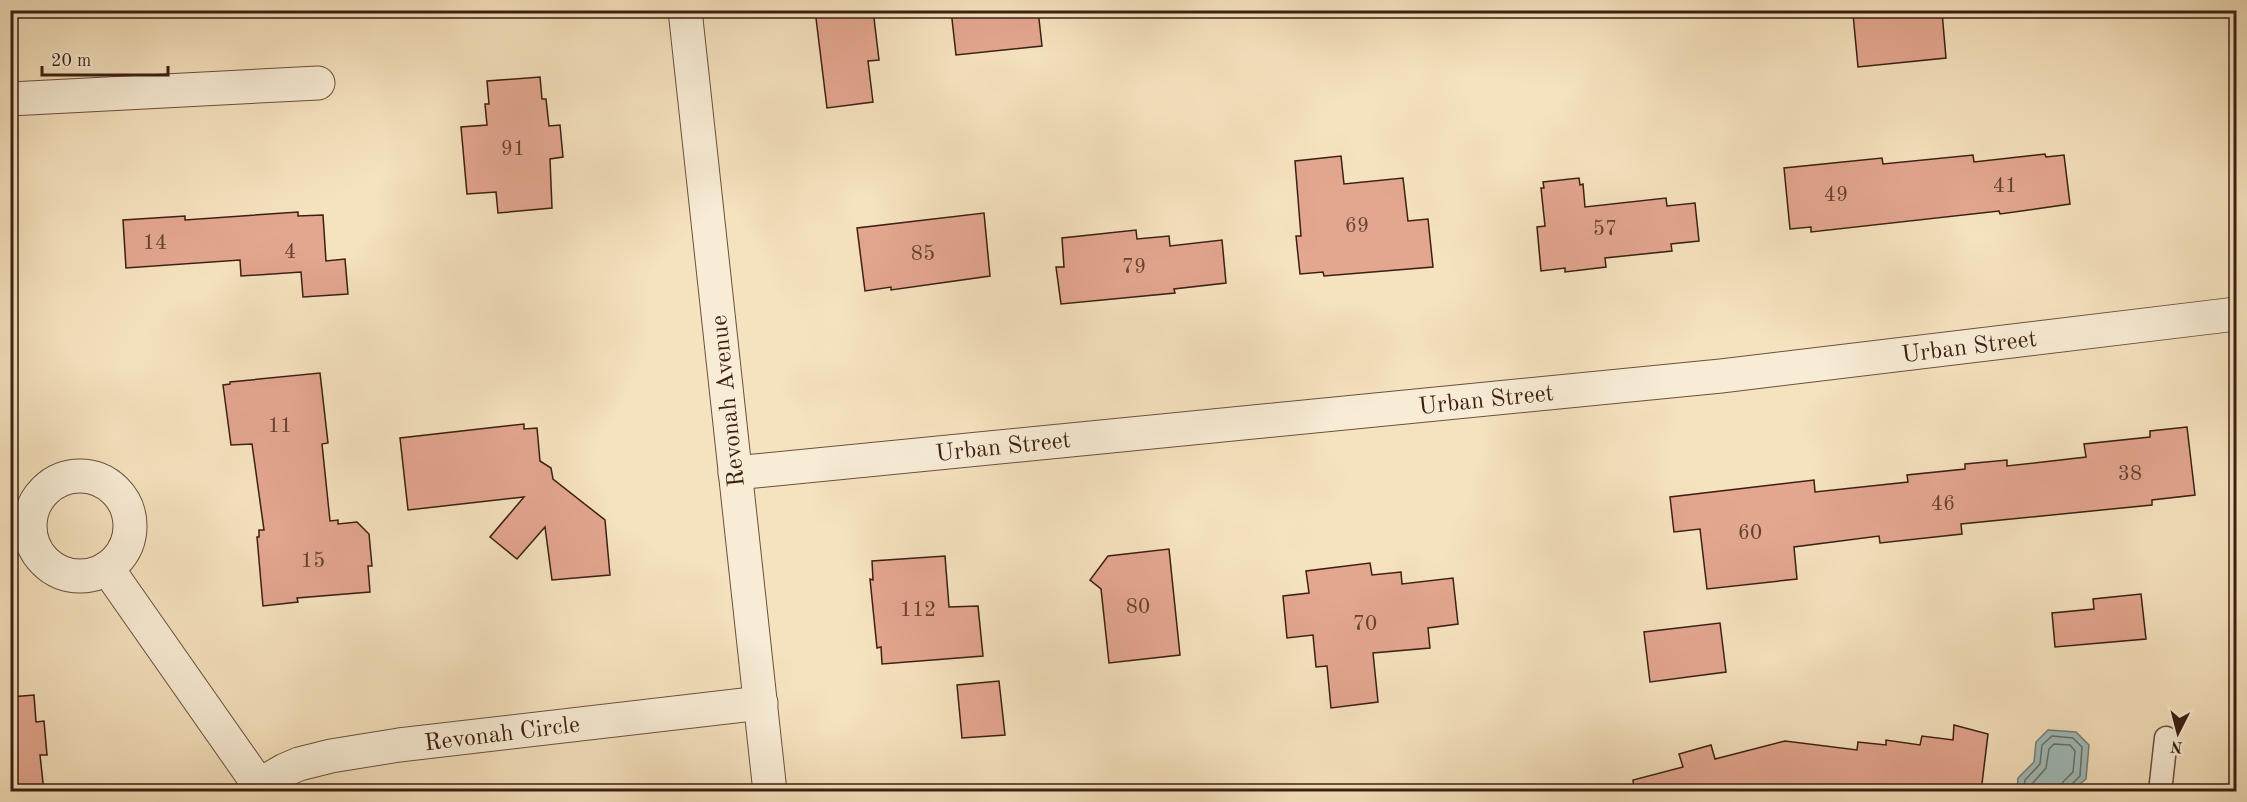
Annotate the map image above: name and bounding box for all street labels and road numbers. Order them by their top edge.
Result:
street label: Revonah Avenue [708,314,750,488]
street label: Urban Street [1900,328,2038,368]
street label: Urban Street [1417,382,1555,420]
street label: Urban Street [934,429,1072,467]
street label: Revonah Circle [423,714,581,756]

